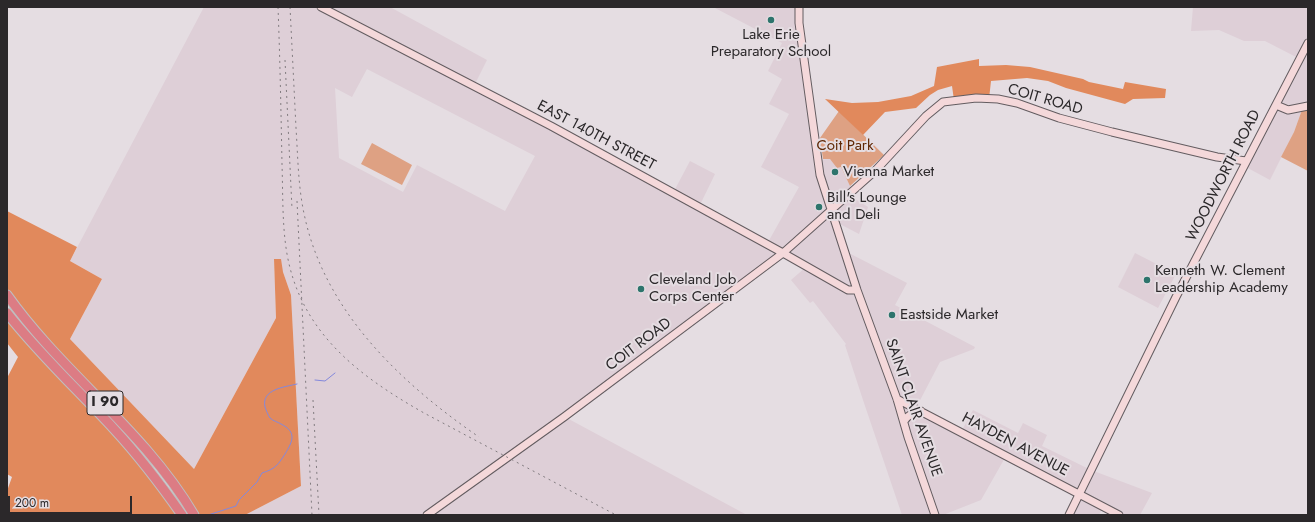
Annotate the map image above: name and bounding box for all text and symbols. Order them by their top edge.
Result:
marker: Lake Erie Preparatory School [766,15,776,25]
place label: Lake Erie Preparatory School [711,26,831,61]
street label: COIT ROAD [1005,81,1085,119]
street label: EAST 140TH STREET [534,97,658,175]
street label: WOODWORTH ROAD [1183,107,1265,245]
park label: Coit Park [816,137,874,155]
place label: Vienna Market [843,163,934,181]
marker: Vienna Market [830,167,840,177]
place label: Bill's Lounge and Deli [827,189,906,224]
marker: Bill's Lounge and Deli [814,202,824,212]
place label: Kenneth W. Clement Leadership Academy [1155,262,1288,297]
place label: Cleveland Job Corps Center [649,271,736,306]
marker: Kenneth W. Clement Leadership Academy [1142,275,1152,285]
marker: Cleveland Job Corps Center [636,284,646,294]
place label: Eastside Market [900,306,998,324]
marker: Eastside Market [887,310,897,320]
street label: COIT ROAD [603,315,675,375]
street label: SAINT CLAIR AVENUE [881,337,945,479]
road number: I 90 [87,391,123,415]
street label: HAYDEN AVENUE [959,409,1071,481]
scale bar [10,488,134,514]
text: 200 m [15,494,49,512]

